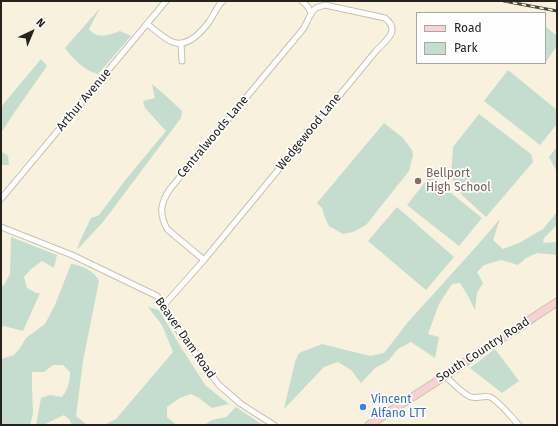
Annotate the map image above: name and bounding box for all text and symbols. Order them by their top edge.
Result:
north arrow [12,12,52,52]
legend [416,12,546,64]
text: N [34,16,48,30]
text: Road [454,21,482,35]
text: Park [454,41,478,55]
street label: Arthur Avenue [54,66,114,134]
street label: Wedgewood Lane [274,91,344,173]
street label: Centralwoods Lane [174,93,252,181]
place label: Bellport High School [426,167,491,195]
marker: Bellport High School [413,176,423,186]
street label: Beaver Dam Road [152,295,218,381]
street label: South Country Road [434,314,532,386]
place label: Vincent Alfano LTT [371,393,426,421]
marker: Vincent Alfano LTT [358,402,368,412]

